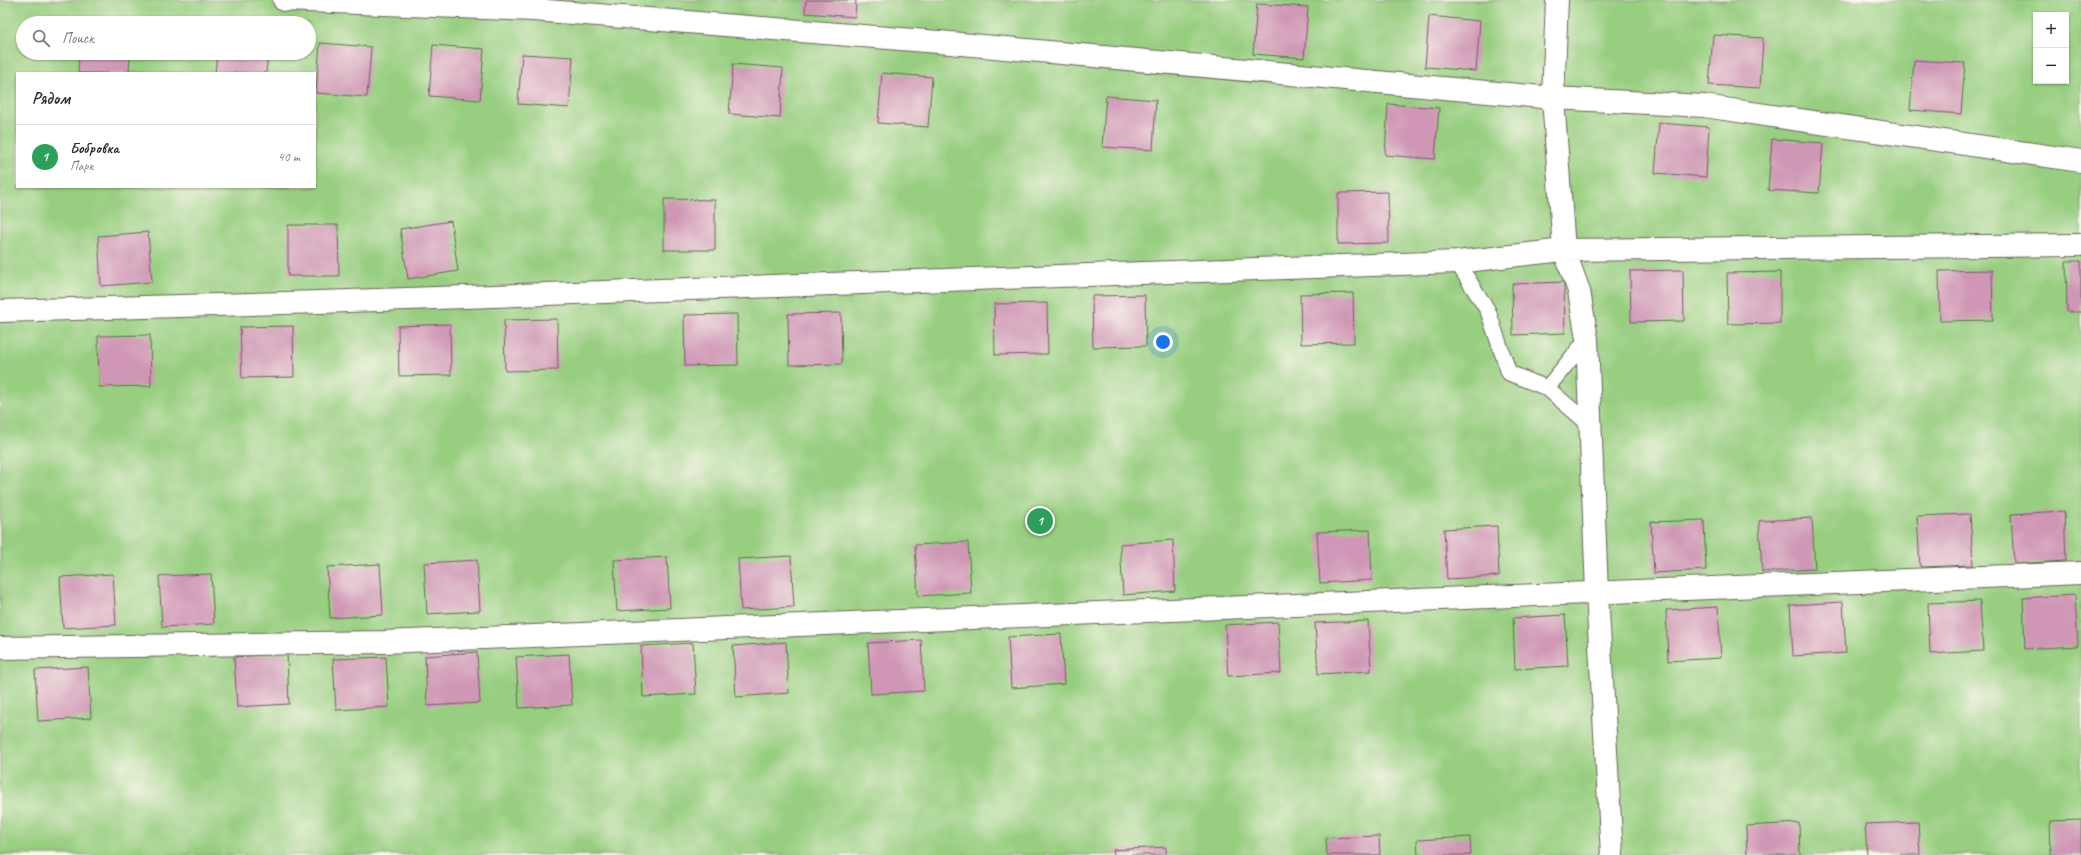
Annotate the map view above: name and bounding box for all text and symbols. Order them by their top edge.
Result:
map controls [2033,12,2069,84]
button: + [2033,12,2069,48]
search box [16,16,316,60]
icon: search [30,27,52,49]
text: Поиск [62,29,94,48]
button: − [2033,48,2069,84]
text: Рядом [32,88,70,109]
text: Бобровка [70,139,119,158]
text: 1 [42,149,48,165]
text: 40 m [278,149,300,165]
text: Парк [70,158,93,174]
your location [1153,332,1173,352]
pin: 1 [1027,506,1053,536]

